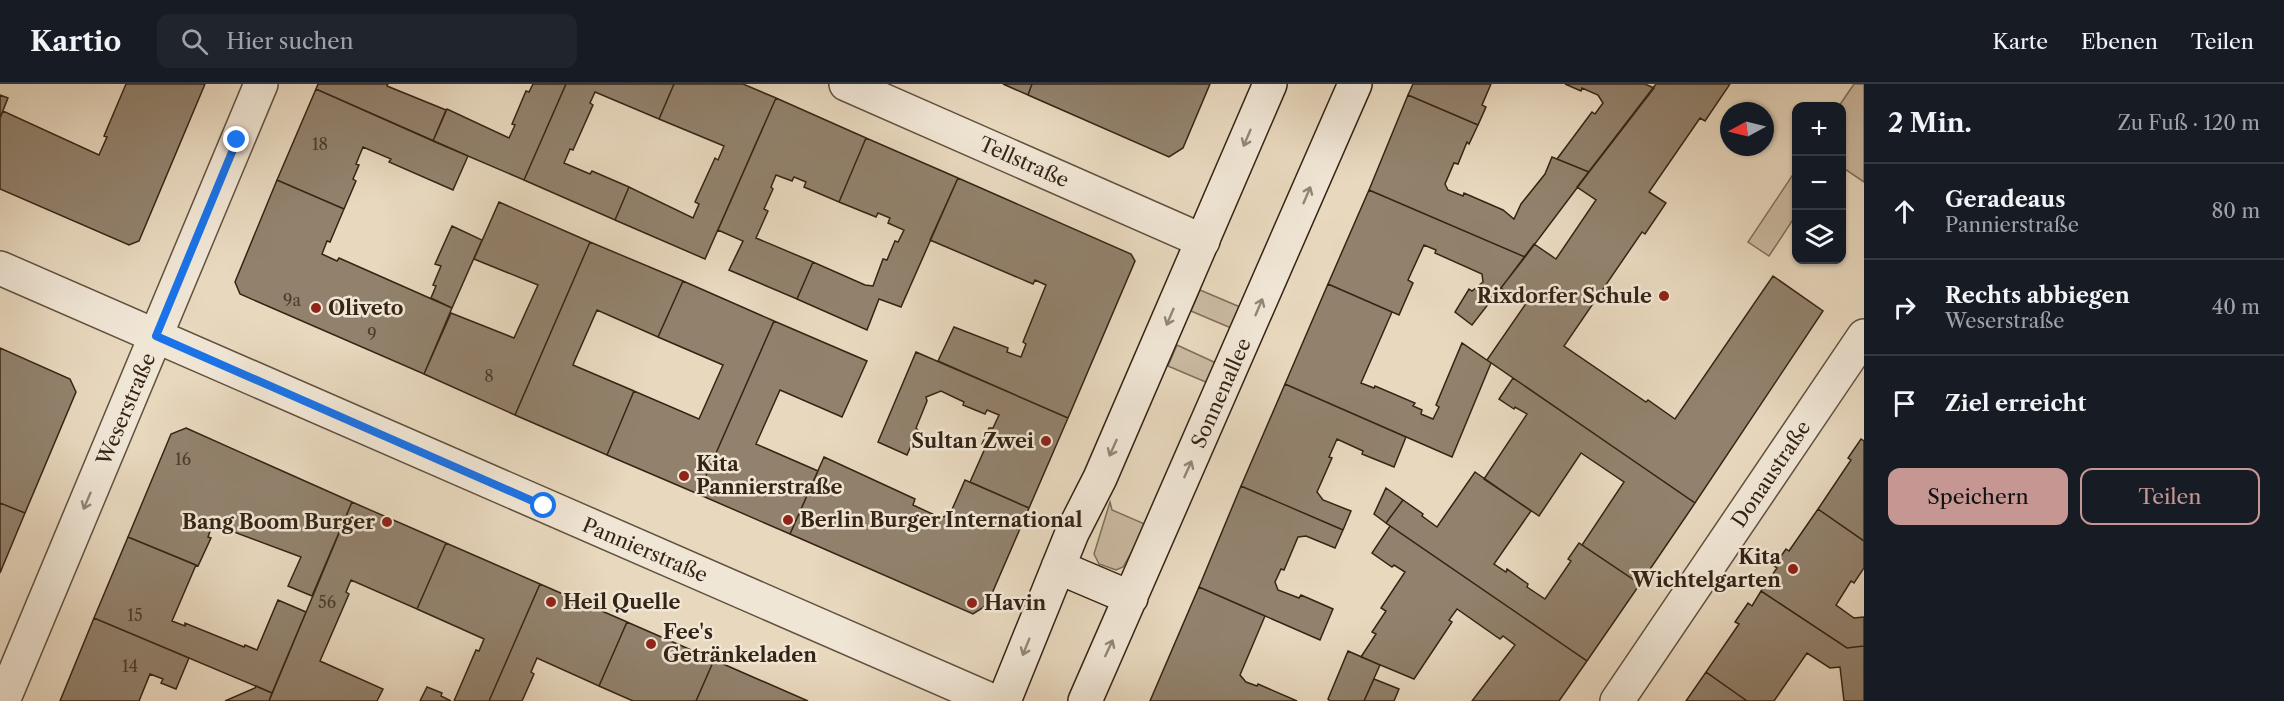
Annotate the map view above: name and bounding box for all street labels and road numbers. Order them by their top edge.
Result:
street label: Tellstraße [975,132,1073,192]
street label: Sonnenallee [1186,334,1256,452]
street label: Weserstraße [91,349,160,470]
street label: Donaustraße [1727,416,1815,532]
street label: Pannierstraße [579,513,711,587]

